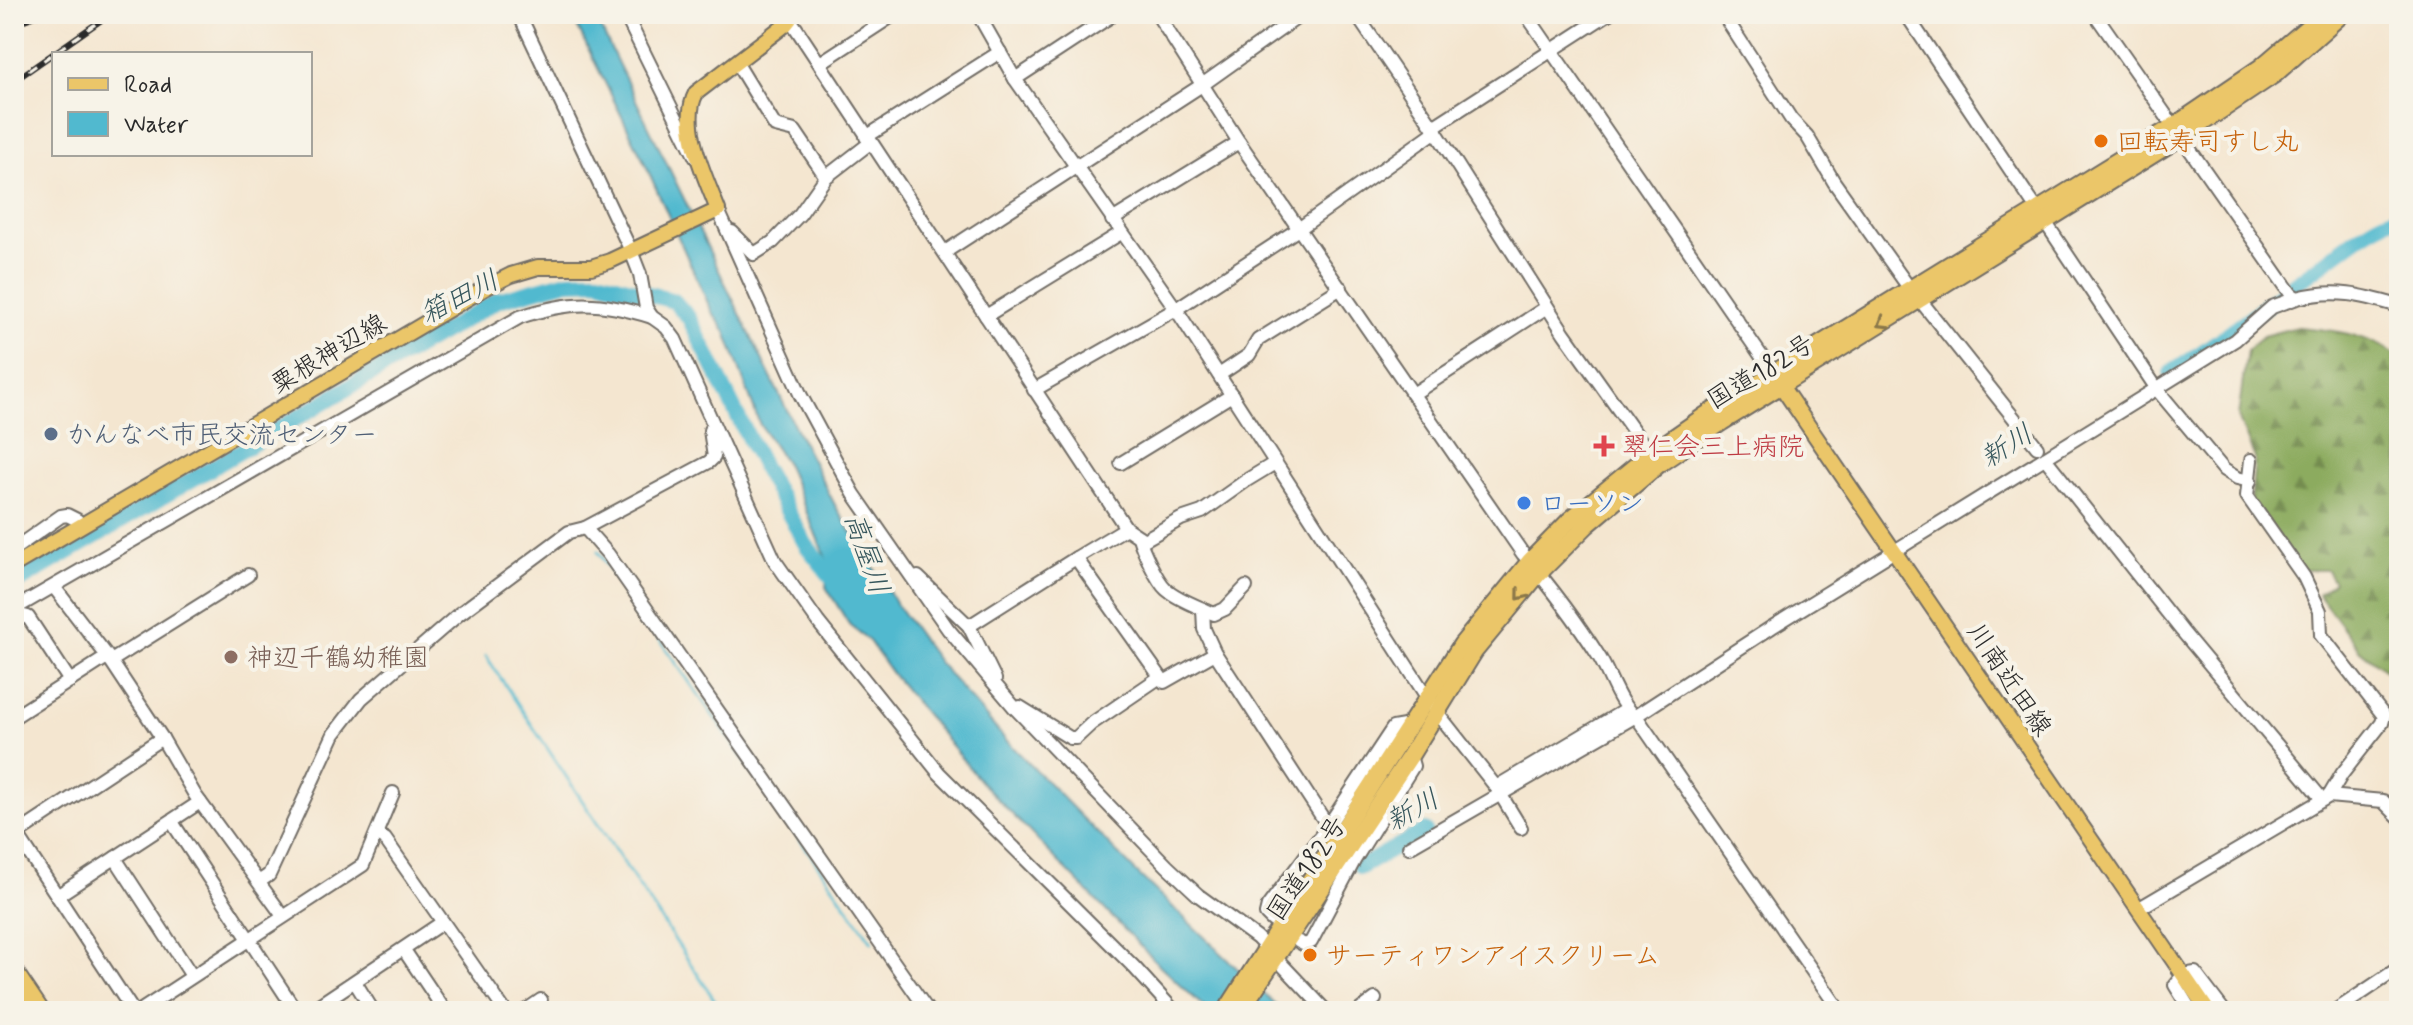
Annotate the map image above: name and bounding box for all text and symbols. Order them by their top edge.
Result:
legend [52,52,312,156]
text: Road [124,70,172,101]
text: Water [124,110,189,141]
place label: 回転寿司すし丸 [2117,126,2299,160]
marker: 回転寿司すし丸 [2092,132,2110,150]
water label: 箱田川 [414,263,506,334]
street label: 粟根神辺線 [265,307,394,403]
one-way arrow [1878,313,1892,328]
street label: 国道182号 [1701,327,1821,418]
water label: 新川 [1974,417,2041,478]
place label: かんなべ市民交流センター [67,419,377,453]
marker: かんなべ市民交流センター [42,425,60,443]
place label: 翠仁会三上病院 [1622,431,1804,465]
marker: 翠仁会三上病院 [1593,435,1615,457]
place label: ローソン [1540,488,1644,522]
marker: ローソン [1515,494,1533,512]
water label: 高屋川 [834,508,897,600]
one-way arrow [1516,586,1531,600]
street label: 川南近田線 [1958,617,2059,744]
place label: 神辺千鶴幼稚園 [247,642,429,676]
marker: 神辺千鶴幼稚園 [222,648,240,666]
water label: 新川 [1380,781,1447,841]
street label: 国道182号 [1260,810,1355,928]
place label: サーティワンアイスクリーム [1326,940,1660,974]
marker: サーティワンアイスクリーム [1301,946,1319,964]

